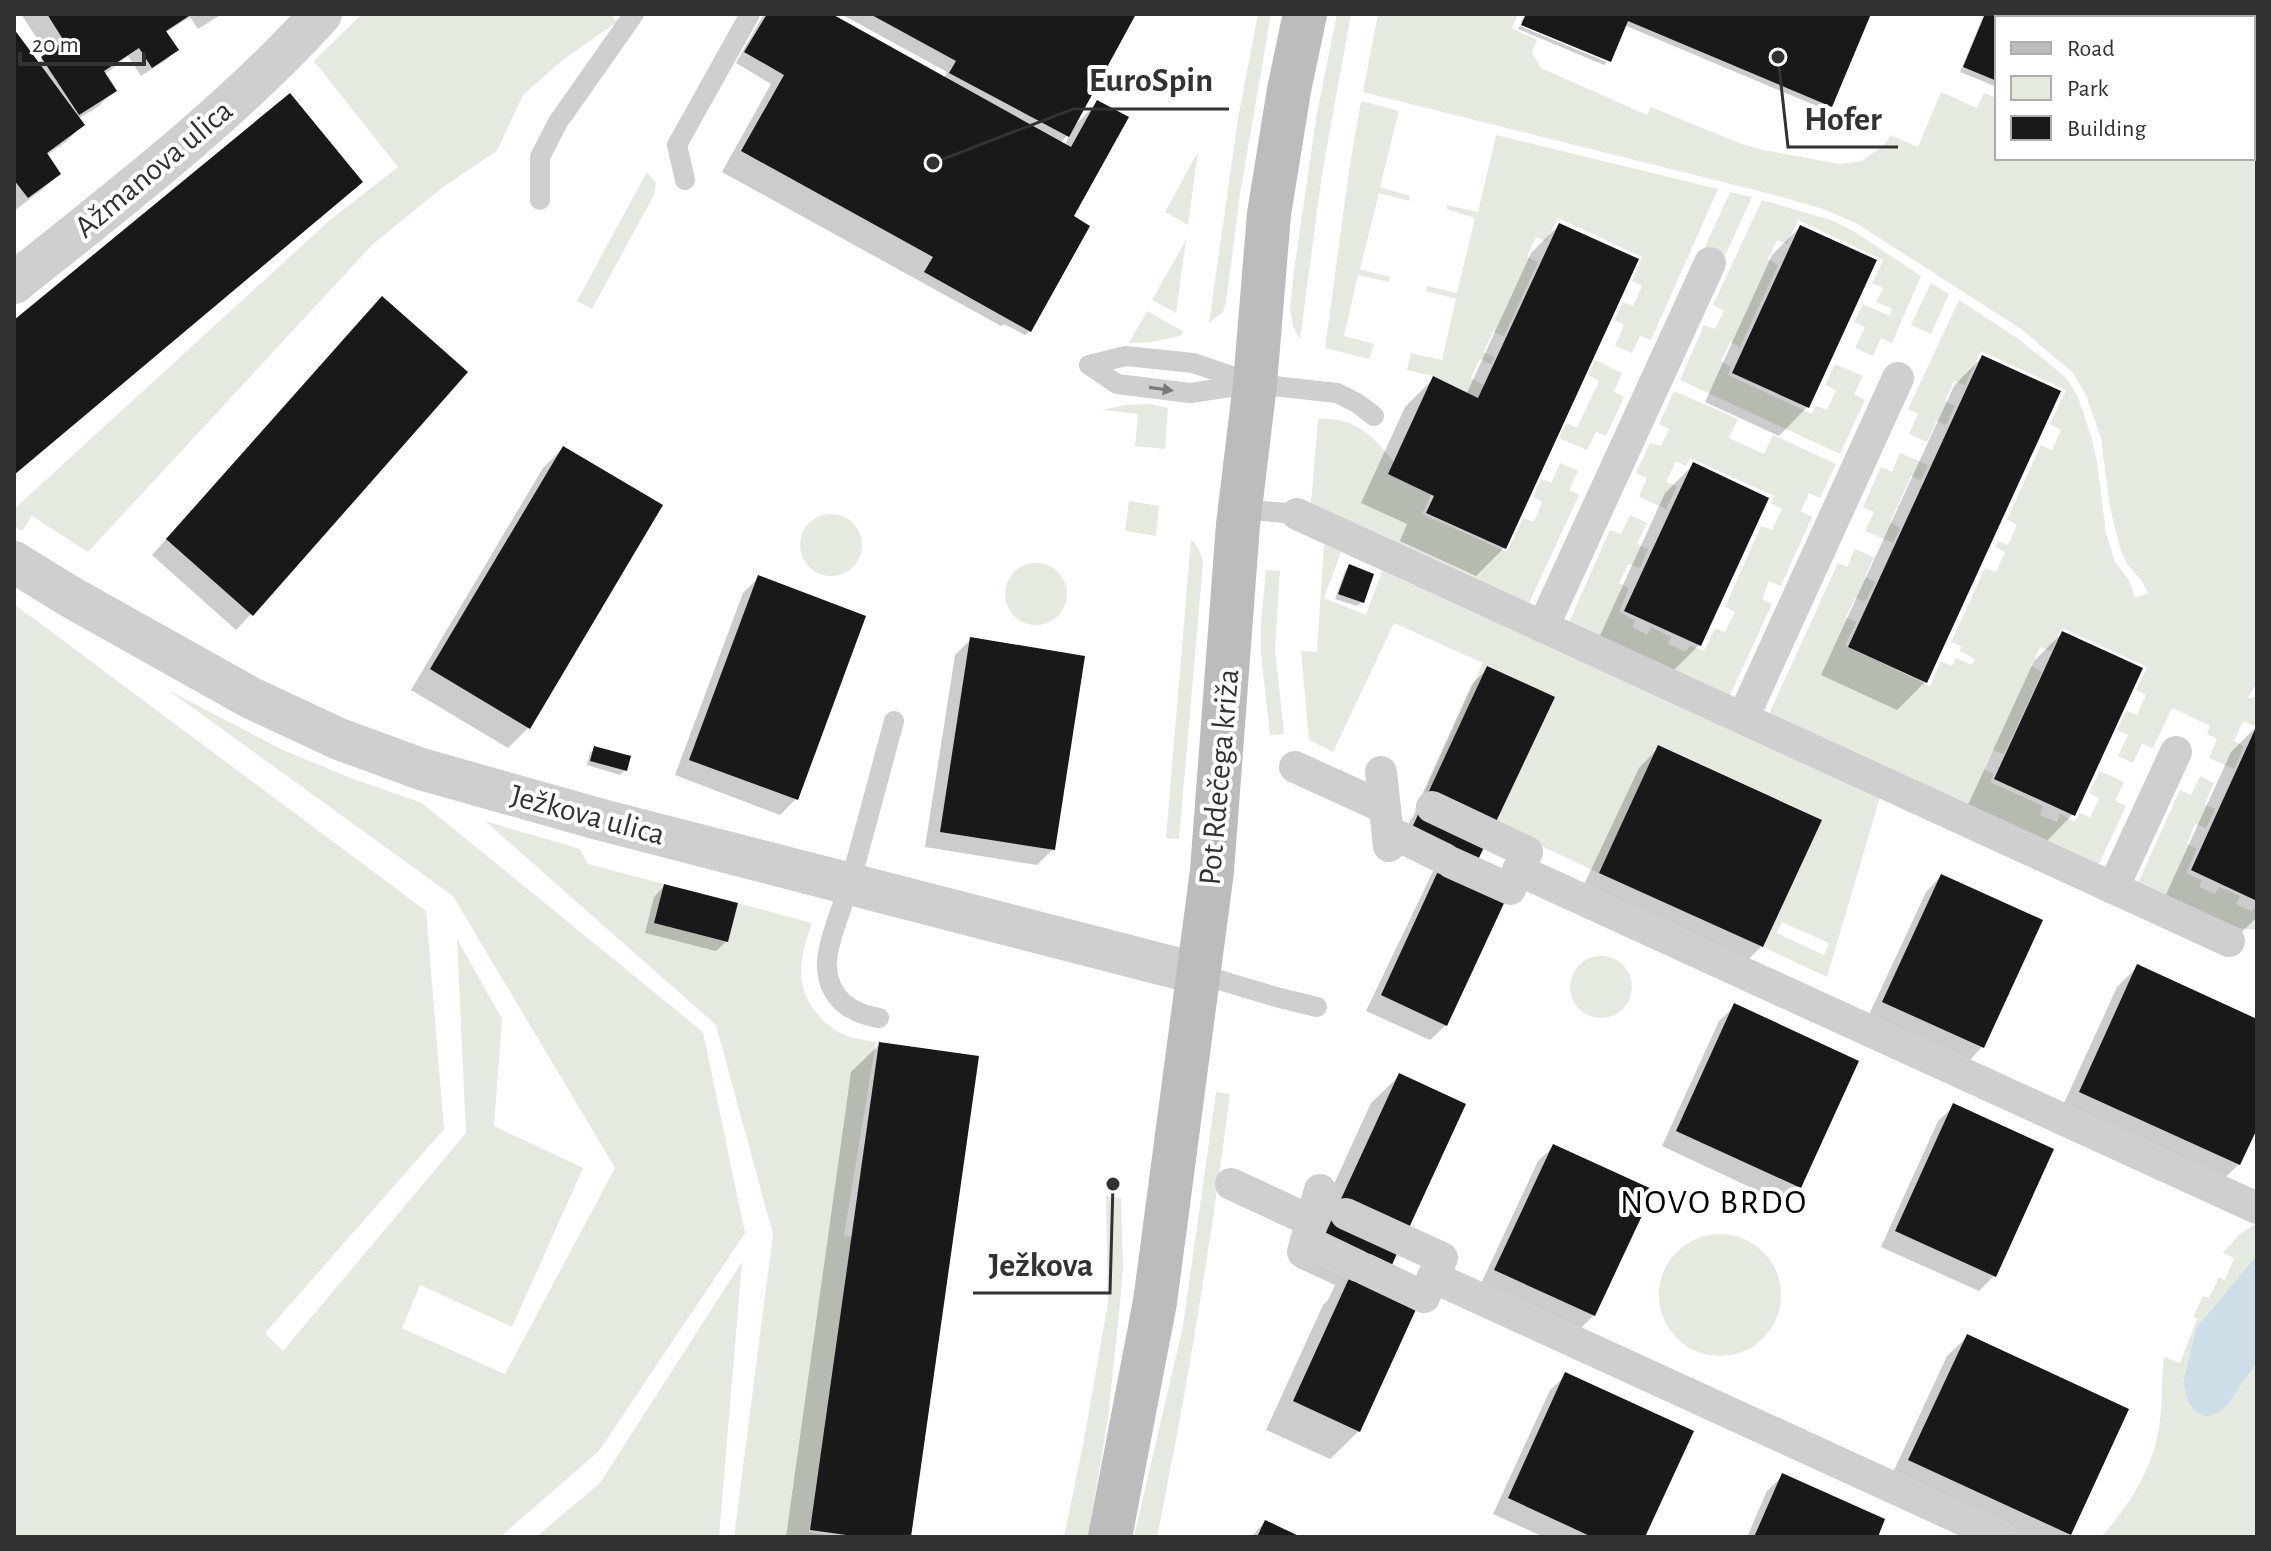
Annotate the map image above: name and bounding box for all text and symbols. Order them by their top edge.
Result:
scale bar [20,16,144,66]
legend [1995,16,2255,160]
text: 20 m [32,33,79,57]
text: Road [2067,37,2115,61]
callout: EuroSpin [1073,51,1229,109]
text: EuroSpin [1089,64,1213,98]
text: Park [2067,77,2108,101]
callout: Hofer [1788,89,1898,147]
street label: Ažmanova ulica [69,94,239,244]
text: Hofer [1804,103,1882,137]
text: Building [2067,117,2146,141]
one-way arrow [1149,383,1174,396]
street label: Pot Rdečega križa [1194,668,1244,887]
street label: Ježkova ulica [507,779,668,851]
district label: NOVO BRDO [1620,1186,1808,1220]
callout: Ježkova [973,1235,1110,1293]
text: Ježkova [989,1249,1093,1283]

